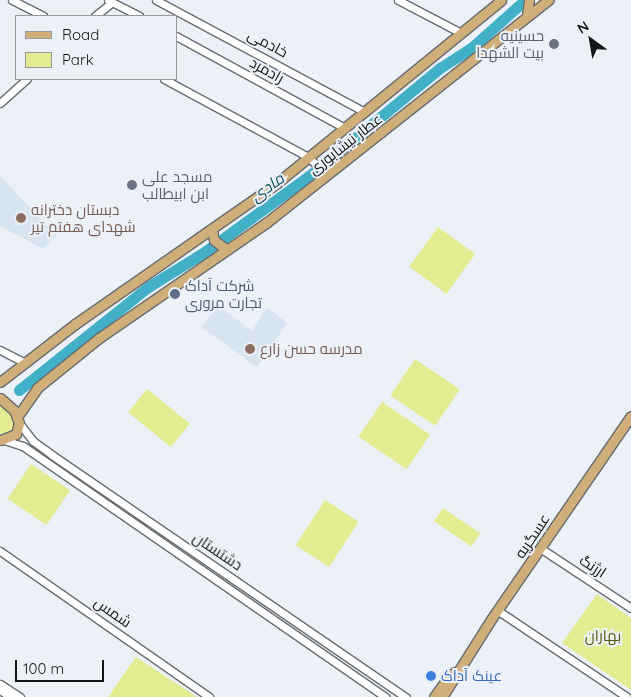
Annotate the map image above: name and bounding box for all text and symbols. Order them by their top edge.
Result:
legend [15,15,178,80]
north arrow [566,15,616,65]
text: N [574,17,592,38]
text: Road [62,25,99,44]
street label: خادمی [245,25,291,61]
place label: حسینیه بیت الشهدا [476,26,544,61]
marker: حسینیه بیت الشهدا [548,38,560,50]
text: Park [62,50,94,69]
street label: رادمرد [247,53,287,87]
street label: عطار نیشابوری [305,110,385,178]
place label: مسجد علی ابن ابیطالب [142,167,212,202]
water label: مادی [246,168,288,206]
marker: مسجد علی ابن ابیطالب [126,179,138,191]
place label: دبستان دخترانه شهدای هفتم تیر [31,200,136,235]
marker: دبستان دخترانه شهدای هفتم تیر [15,212,27,224]
place label: شرکت آداک تجارت مروری [185,276,262,311]
marker: شرکت آداک تجارت مروری [169,288,181,300]
place label: مدرسه حسن زارع [260,340,363,358]
marker: مدرسه حسن زارع [244,343,256,355]
street label: عسگریه [511,510,553,562]
street label: دشتستان [190,528,246,574]
street label: ارژنگ [576,551,610,581]
street label: شمس [91,593,135,631]
park label: بهاران [585,627,621,645]
scale bar [18,650,106,682]
text: 100 m [23,659,64,678]
place label: عینک آداک [441,667,502,685]
marker: عینک آداک [425,670,437,682]

